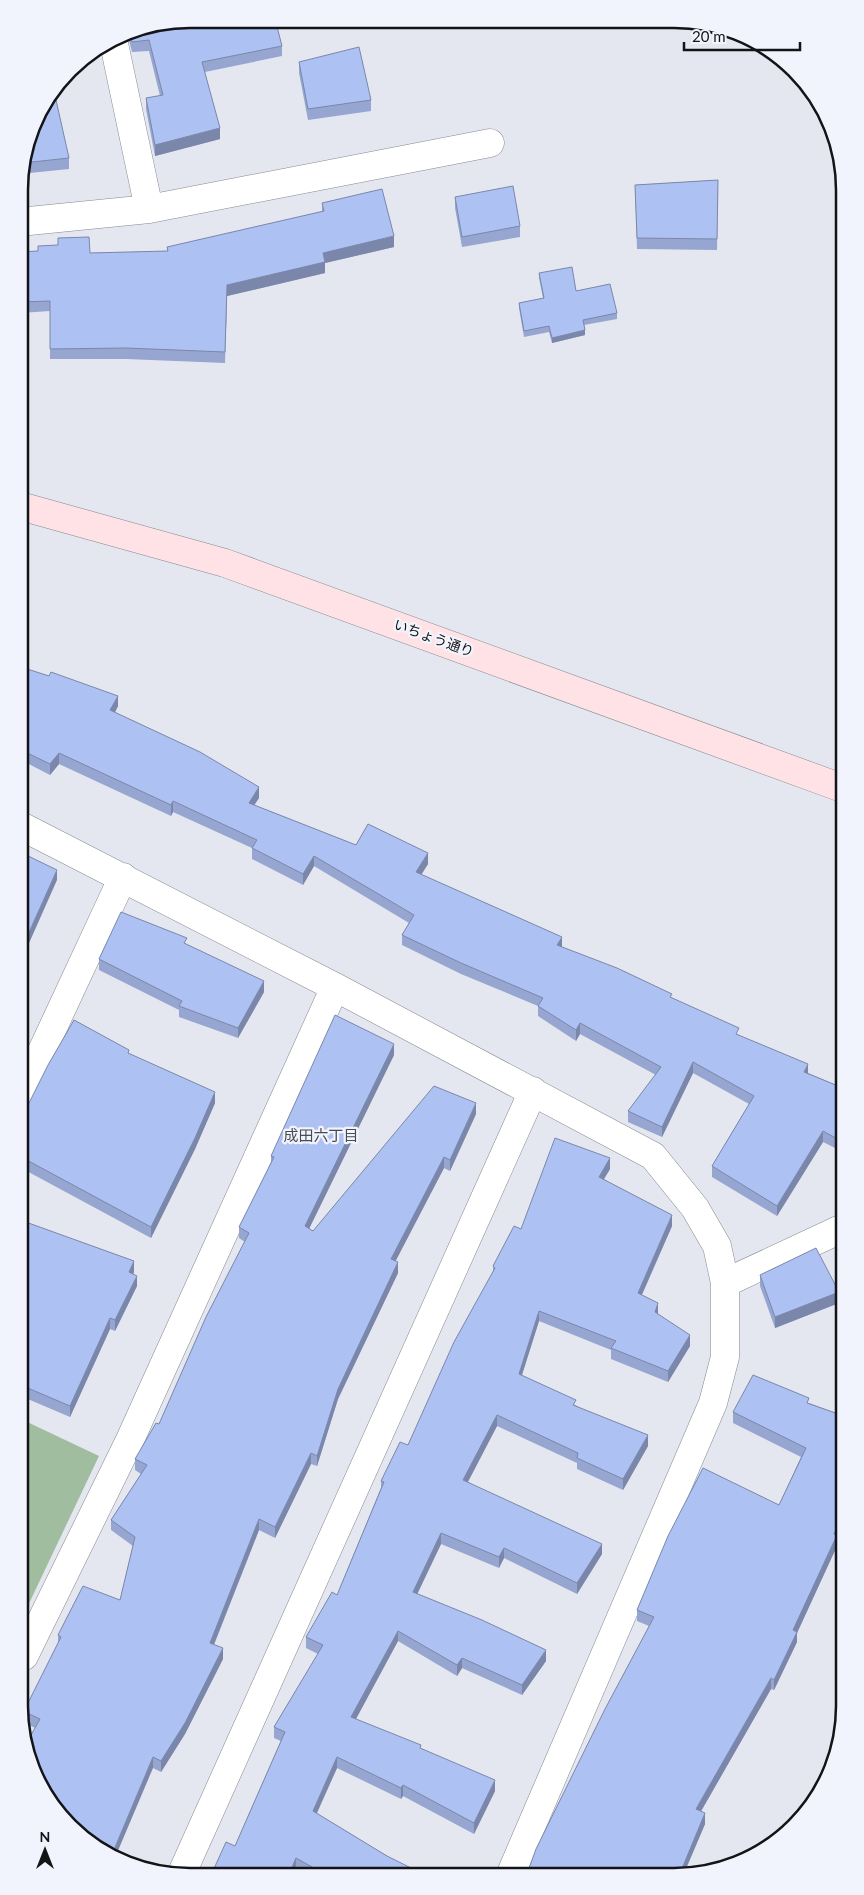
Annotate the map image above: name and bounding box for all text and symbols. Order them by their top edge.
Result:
scale bar [684,20,800,52]
text: 20 m [692,27,726,45]
street label: いちょう通り [392,615,477,660]
district label: 成田六丁目 [283,1126,359,1144]
north arrow [20,1825,70,1875]
text: N [40,1828,50,1845]

